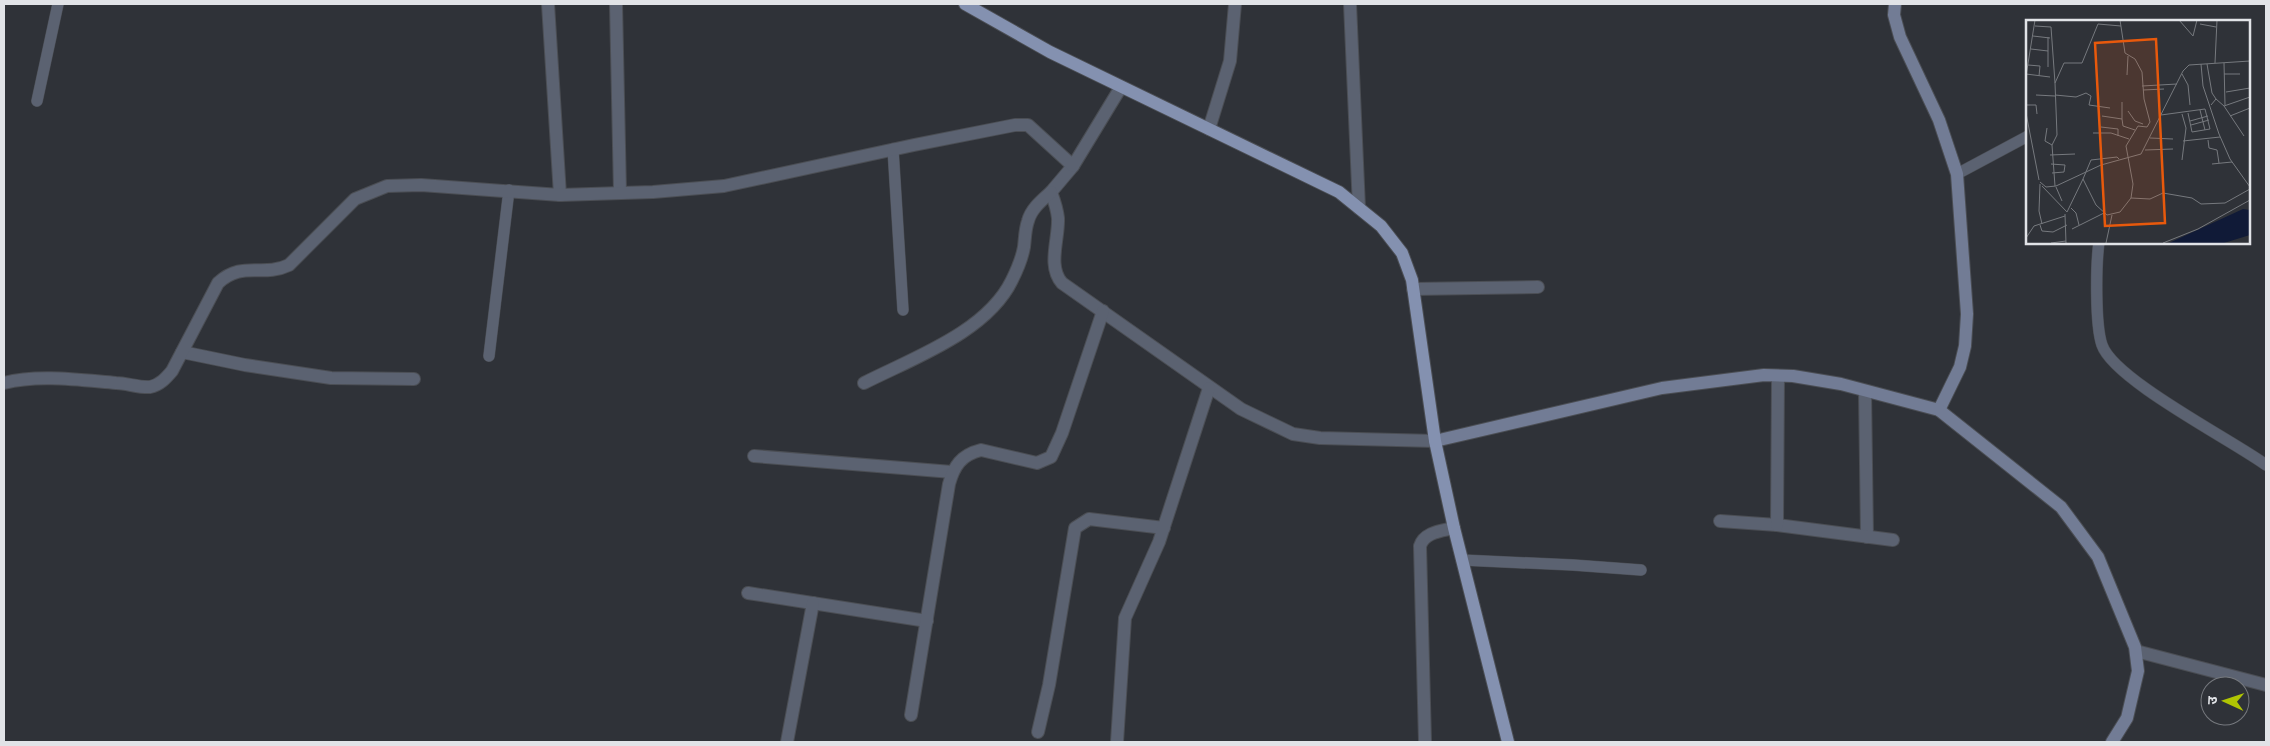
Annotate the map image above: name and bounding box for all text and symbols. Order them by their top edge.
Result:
inset map [2026,20,2250,244]
north arrow [2200,676,2250,726]
text: उ [2202,695,2222,705]

